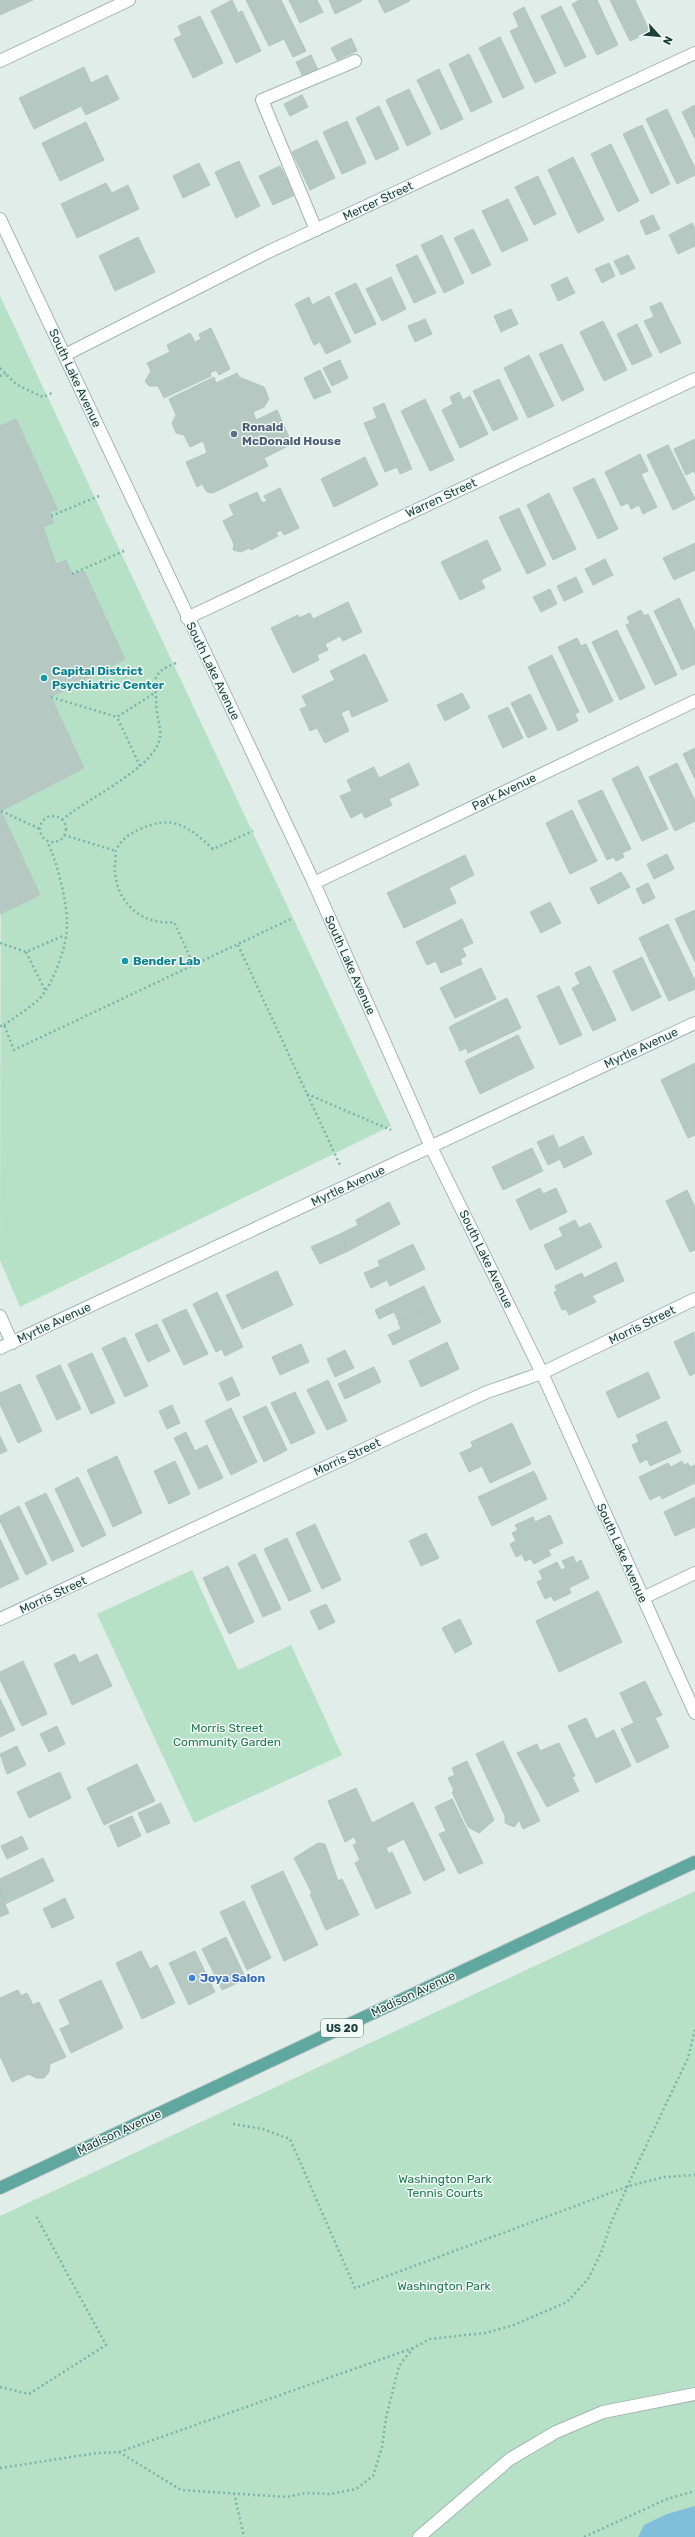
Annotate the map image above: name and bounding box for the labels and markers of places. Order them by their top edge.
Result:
place label: Ronald McDonald House [242,420,341,448]
marker: Ronald McDonald House [229,429,239,439]
place label: Capital District Psychiatric Center [52,664,165,692]
marker: Capital District Psychiatric Center [39,673,49,683]
place label: Bender Lab [133,954,201,968]
marker: Bender Lab [120,956,130,966]
place label: Joya Salon [200,1971,265,1985]
marker: Joya Salon [187,1973,197,1983]

